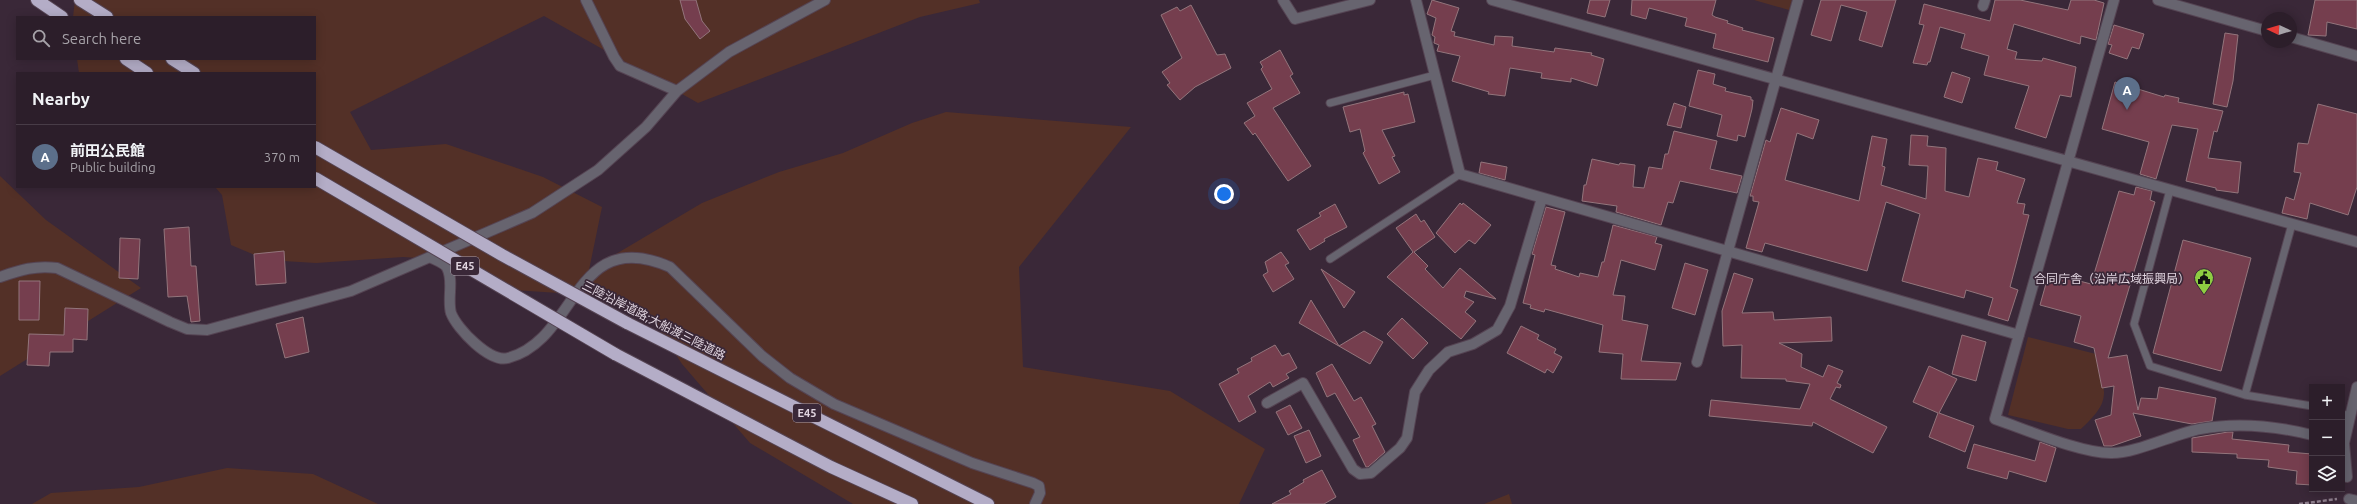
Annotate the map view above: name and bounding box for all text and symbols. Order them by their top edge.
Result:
north arrow [2261,12,2297,48]
search box [16,16,316,60]
icon: search [30,27,52,49]
text: Search here [62,30,141,47]
pin: A [2114,77,2140,110]
text: Nearby [32,89,90,108]
text: 前田公民館 [70,142,145,159]
text: A [40,150,50,164]
text: 370 m [264,150,300,164]
text: Public building [70,160,156,174]
your location [1214,184,1234,204]
road number: E45 [451,257,479,275]
public building icon: 合同庁舎（沿岸広域振興局） [2193,267,2215,295]
place label: 合同庁舎（沿岸広域振興局） [2034,272,2190,285]
street label: 三陸沿岸道路;大船渡三陸道路 [580,278,728,362]
map controls [2309,384,2345,492]
button: + [2309,384,2345,420]
road number: E45 [793,404,821,422]
button: − [2309,420,2345,456]
button: layers [2309,456,2345,492]

